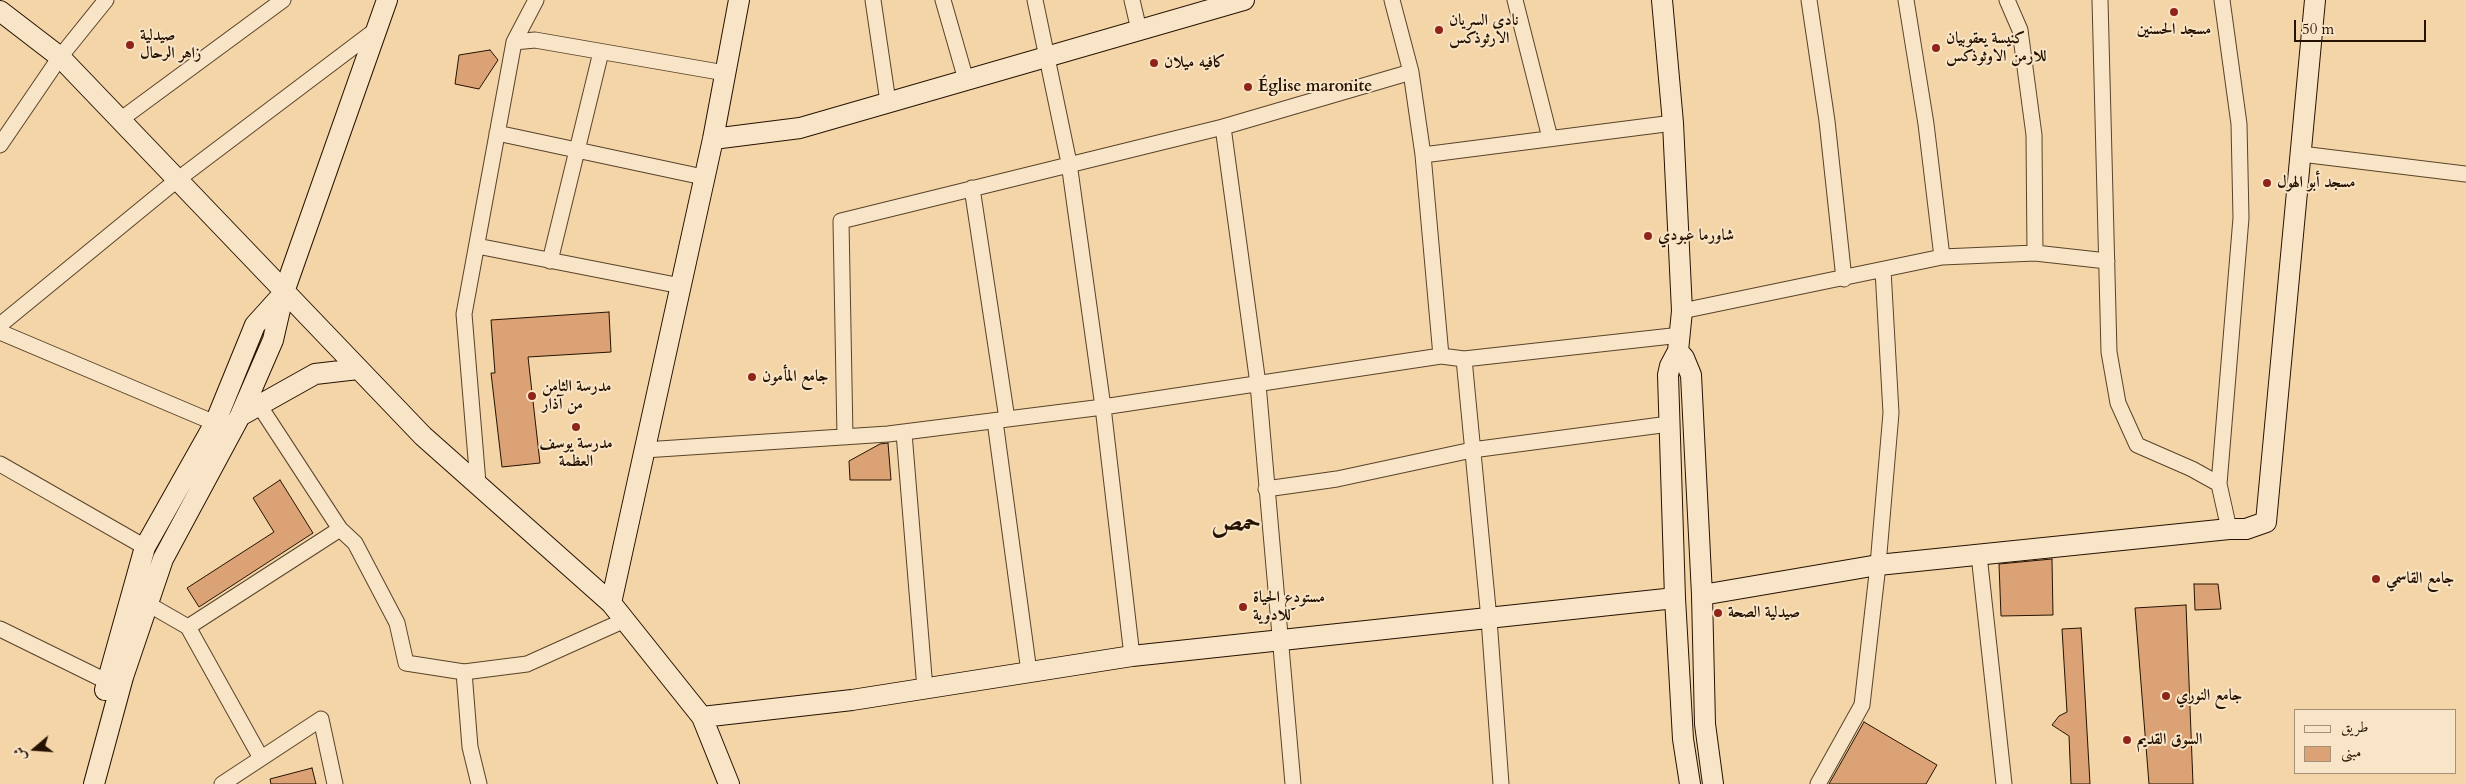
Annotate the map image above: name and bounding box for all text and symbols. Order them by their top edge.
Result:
marker: مسجد الحسنين [2168,6,2180,18]
scale bar [2296,10,2428,42]
place label: نادي السريان الارثوذكس [1449,11,1518,49]
text: 50 m [2302,19,2334,39]
place label: مسجد الحسنين [2137,20,2211,40]
marker: نادي السريان الارثوذكس [1433,24,1445,36]
place label: صيدلية زاهر الرحال [140,26,201,64]
place label: كنيسة يعقوبيان للارمن الاوثوذكس [1946,29,2046,67]
marker: صيدلية زاهر الرحال [124,39,136,51]
marker: كنيسة يعقوبيان للارمن الاوثوذكس [1930,42,1942,54]
place label: كافيه ميلان [1164,53,1226,73]
marker: كافيه ميلان [1148,57,1160,69]
place label: Église maronite [1258,77,1372,97]
marker: Église maronite [1242,81,1254,93]
place label: مسجد أبو الهول [2277,173,2355,193]
marker: مسجد أبو الهول [2261,177,2273,189]
place label: شاورما عبودي [1658,226,1734,246]
marker: شاورما عبودي [1642,230,1654,242]
place label: جامع المأمون [762,367,828,387]
marker: جامع المأمون [746,371,758,383]
place label: مدرسة الثامن من آذار [542,377,611,415]
marker: مدرسة الثامن من آذار [526,390,538,402]
marker: مدرسة يوسف العظمة [570,421,582,433]
place label: مدرسة يوسف العظمة [539,434,613,472]
district label: حمص [1211,508,1261,540]
place label: جامع القاسمي [2386,569,2454,589]
marker: جامع القاسمي [2370,573,2382,585]
place label: مستودع الحياة للادوية [1253,588,1325,626]
marker: مستودع الحياة للادوية [1237,601,1249,613]
place label: صيدلية الصحة [1728,603,1800,623]
marker: صيدلية الصحة [1712,607,1724,619]
place label: جامع النوري [2176,686,2242,706]
marker: جامع النوري [2160,690,2172,702]
legend [2294,709,2456,774]
text: طريق [2341,717,2368,737]
north arrow [10,724,60,774]
place label: السوق القديم [2137,730,2203,750]
marker: السوق القديم [2121,734,2133,746]
text: مبنى [2341,742,2361,762]
text: ش [9,744,31,763]

